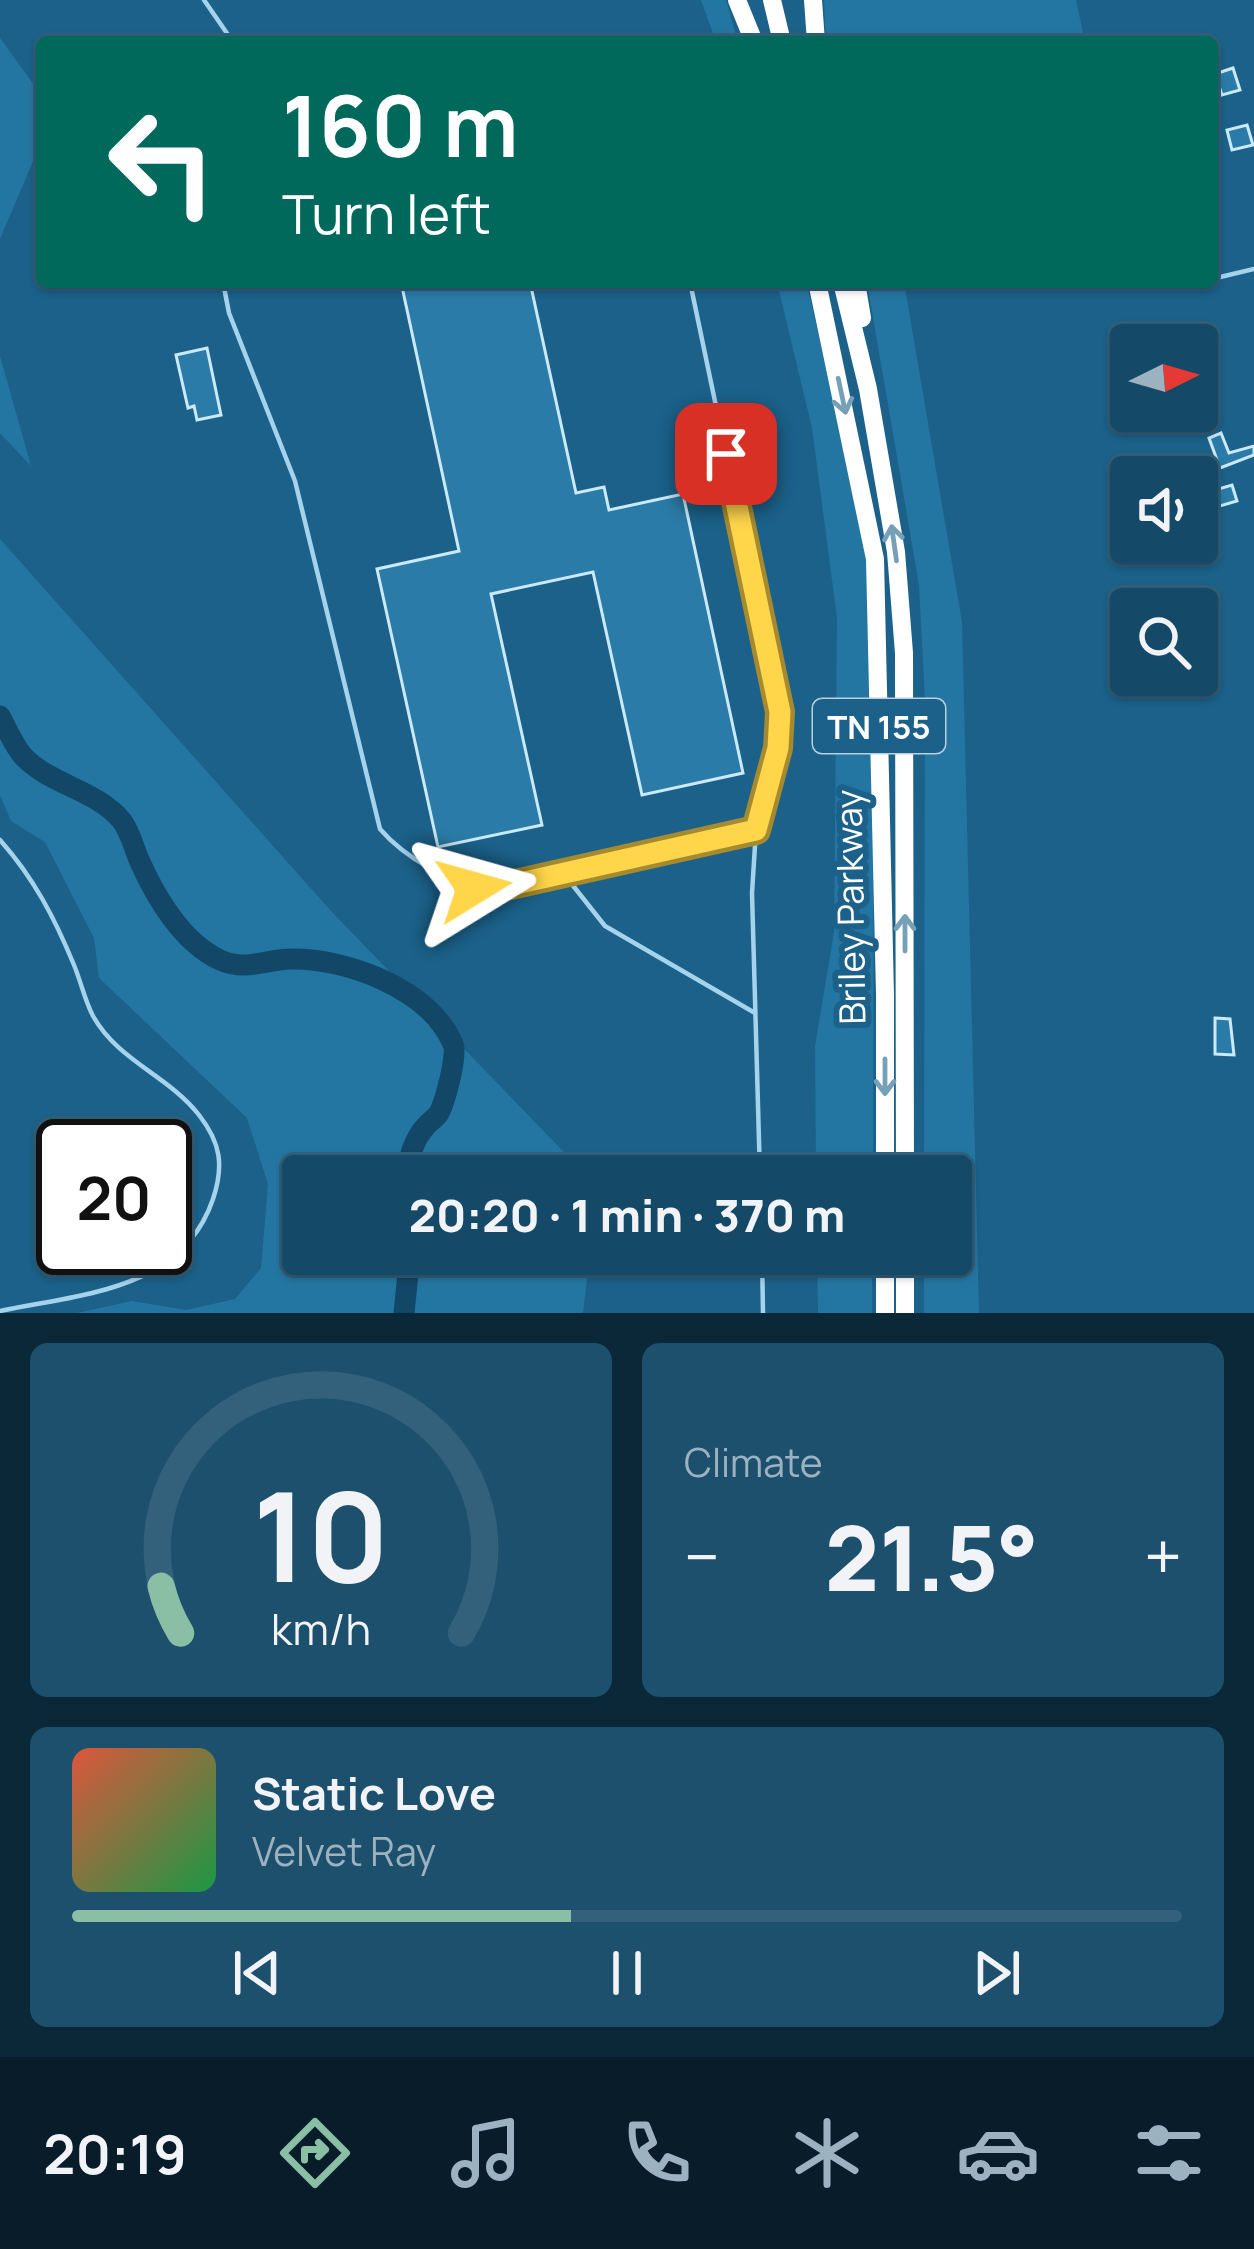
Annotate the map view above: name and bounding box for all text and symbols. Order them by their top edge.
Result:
text: 160 m [282,67,519,182]
icon: left [84,84,240,240]
text: Turn left [282,176,491,250]
north arrow [1110,324,1218,432]
map controls [1110,324,1218,696]
one-way arrow [832,376,854,415]
pin [675,403,777,505]
icon: arrive [693,421,759,487]
button: sound [1110,456,1218,564]
one-way arrow [882,525,905,564]
button: search [1110,588,1218,696]
road number: TN 155 [813,699,945,753]
street label: Briley Parkway [823,789,877,1025]
position arrow [411,825,537,951]
one-way arrow [893,914,916,953]
one-way arrow [874,1057,896,1096]
speed limit sign: 20 [36,1119,192,1275]
text: 20:20 · 1 min · 370 m [409,1184,845,1246]
text: Climate [684,1435,823,1489]
text: 10 [253,1449,389,1619]
text: 21.5° [825,1495,1039,1618]
text: − [684,1511,720,1601]
text: + [1144,1511,1182,1601]
text: km/h [271,1599,371,1658]
text: Static Love [252,1762,496,1824]
text: Velvet Ray [252,1824,436,1878]
icon: previous [224,1940,290,2006]
icon: pause [594,1940,660,2006]
icon: next [964,1940,1030,2006]
icon: directions [273,2111,357,2195]
icon: music [444,2111,528,2195]
icon: phone [615,2111,699,2195]
icon: climate [785,2111,869,2195]
icon: car [956,2111,1040,2195]
icon: filters [1127,2111,1211,2195]
text: 20:19 [43,2116,187,2190]

